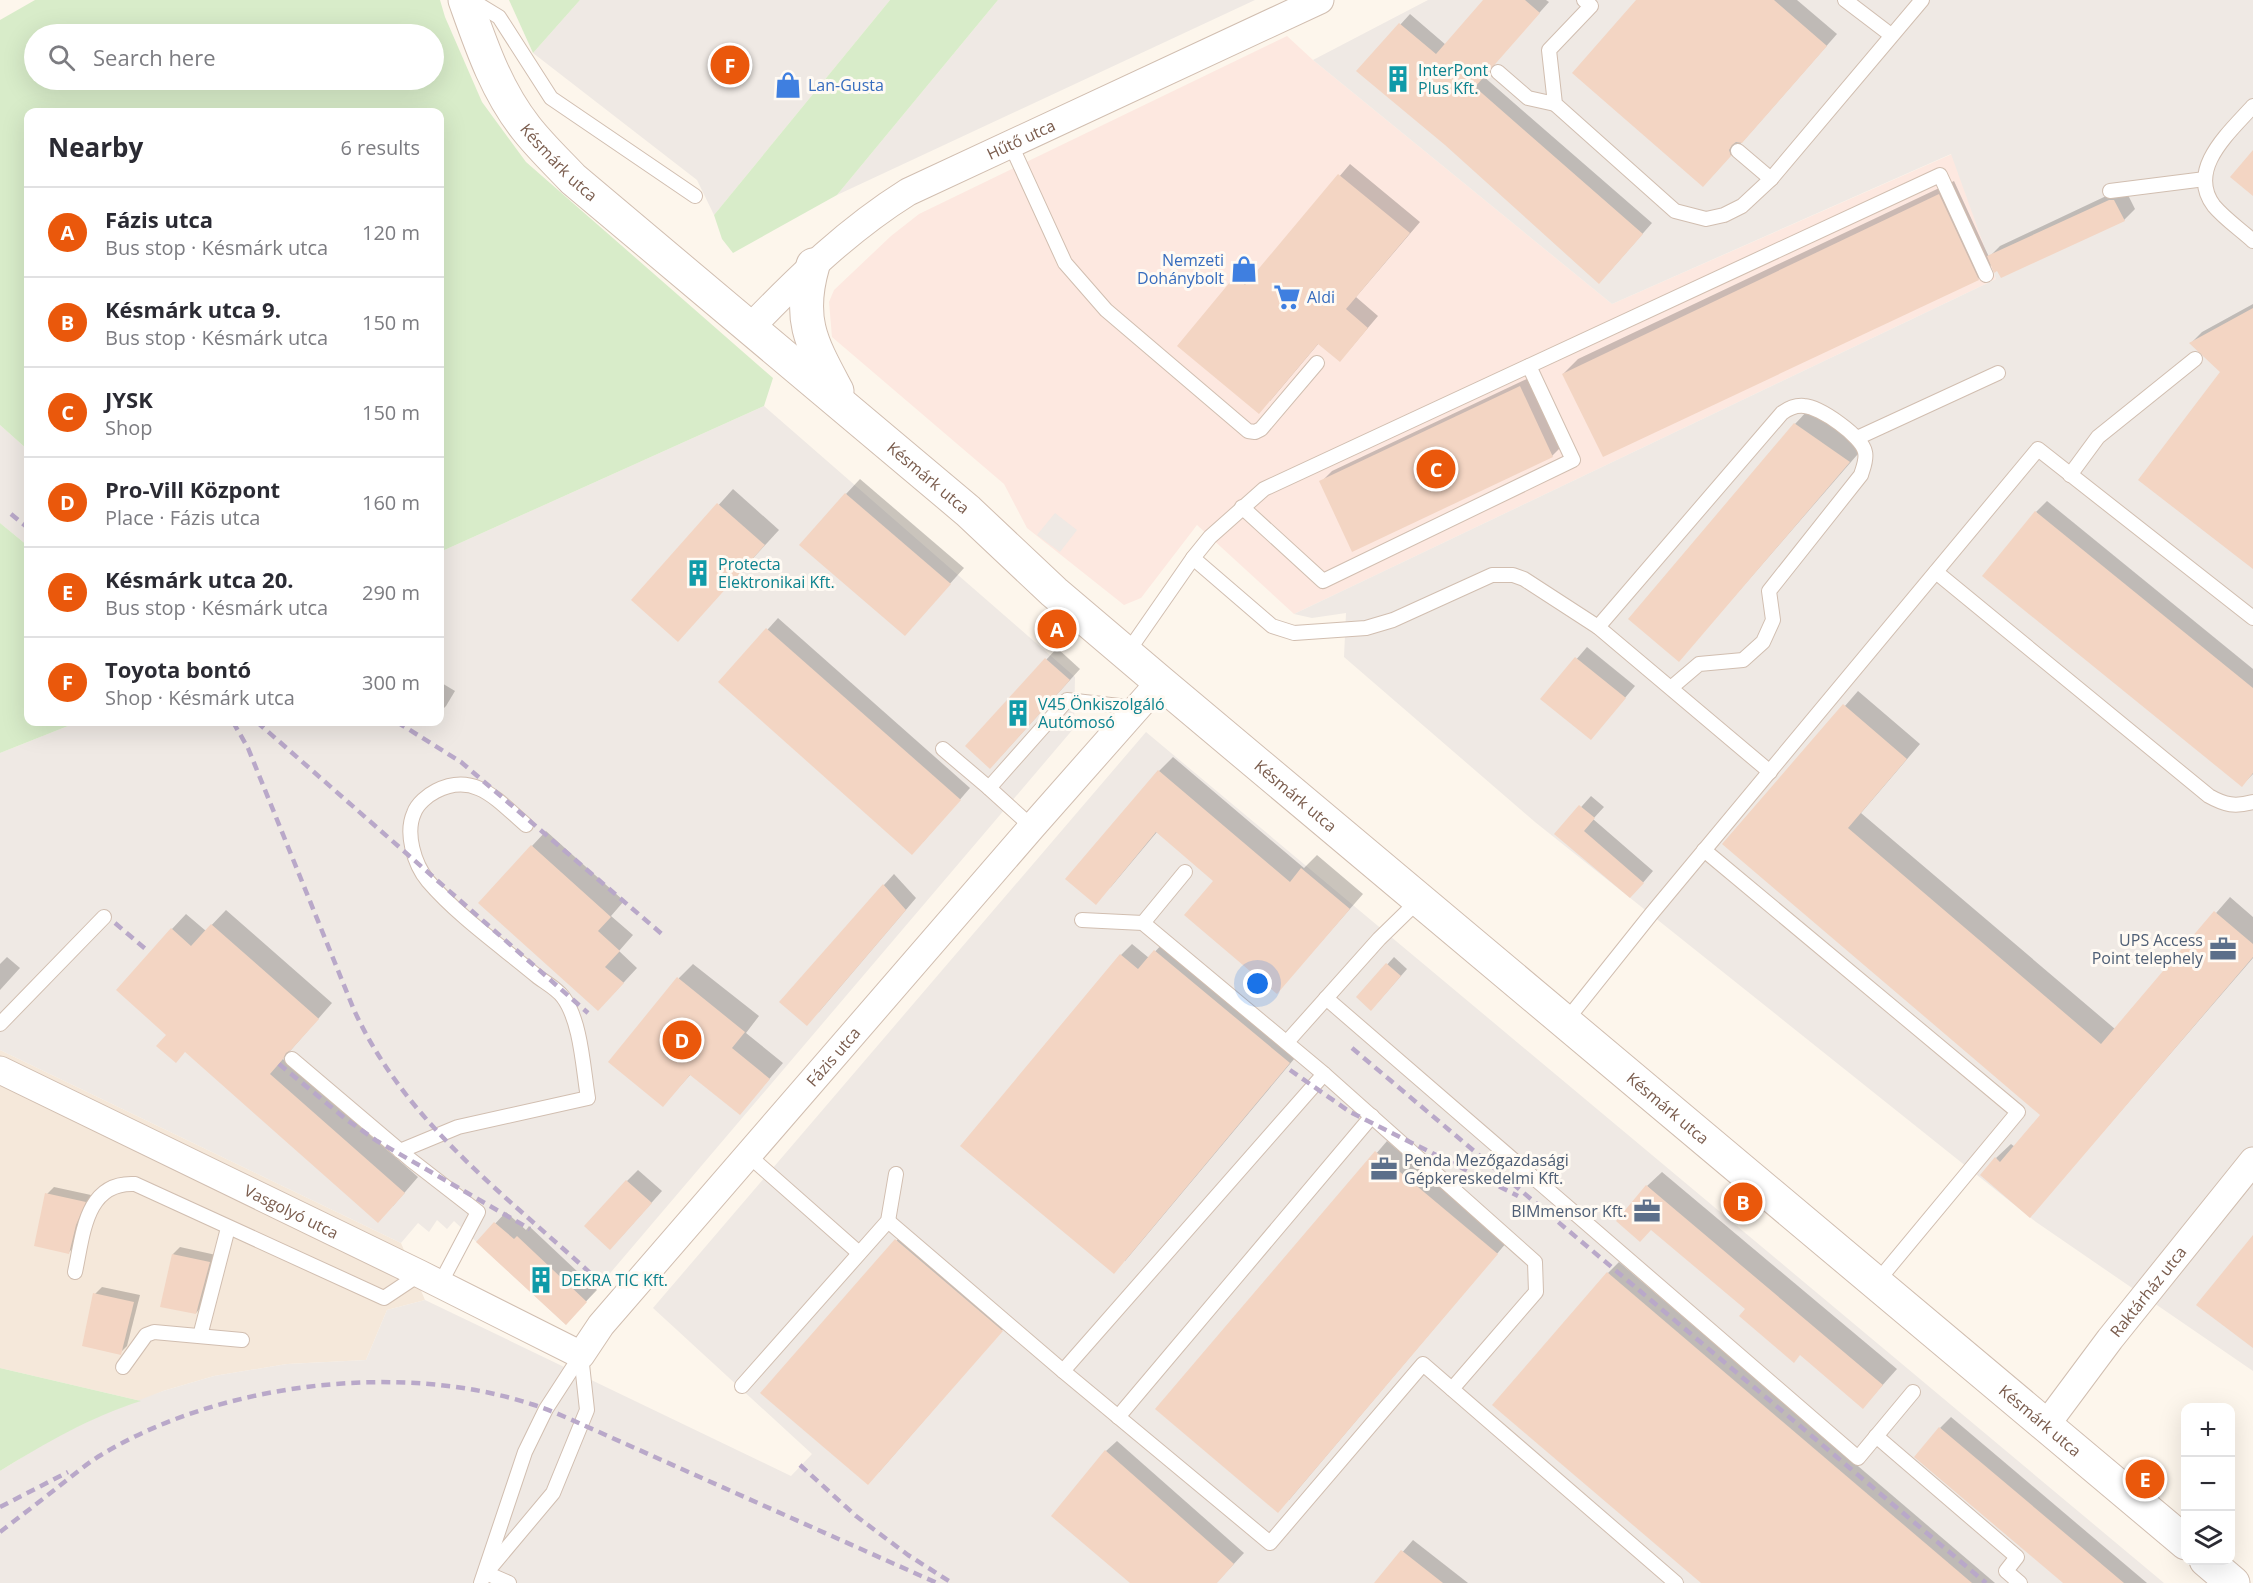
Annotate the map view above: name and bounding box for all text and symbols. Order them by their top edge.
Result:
search box [24,24,444,90]
icon: search [45,41,78,74]
text: Search here [93,42,216,72]
pin: F [710,42,750,88]
place label: InterPont Plus Kft. [1418,59,1489,99]
building icon: InterPont Plus Kft. [1383,64,1413,94]
shop icon: Lan-Gusta [773,70,803,100]
place label: Lan-Gusta [808,74,884,96]
street label: Hűtő utca [983,114,1059,165]
street label: Késmárk utca [515,119,602,206]
text: Nearby [48,129,143,165]
text: 6 results [340,134,420,161]
text: Fázis utca [105,204,213,234]
text: A [61,219,74,246]
text: 120 m [362,219,420,246]
text: Bus stop · Késmárk utca [105,234,328,261]
place label: Nemzeti Dohánybolt [1137,249,1224,289]
shop icon: Nemzeti Dohánybolt [1229,254,1259,284]
supermarket icon: Aldi [1272,282,1302,312]
place label: Aldi [1307,286,1335,308]
text: Késmárk utca 9. [105,294,281,324]
text: B [61,309,74,336]
text: 150 m [362,309,420,336]
text: Bus stop · Késmárk utca [105,324,328,351]
text: JYSK [105,384,153,414]
text: C [61,399,74,426]
text: 150 m [362,399,420,426]
text: Shop [105,414,153,441]
street label: Késmárk utca [882,437,974,519]
pin: C [1416,446,1456,492]
text: Pro-Vill Központ [105,474,280,504]
text: D [60,489,75,516]
text: 160 m [362,489,420,516]
text: Place · Fázis utca [105,504,260,531]
place label: Protecta Elektronikai Kft. [718,553,835,593]
building icon: Protecta Elektronikai Kft. [683,558,713,588]
text: Késmárk utca 20. [105,564,294,594]
text: E [62,579,73,606]
text: 290 m [362,579,420,606]
text: Bus stop · Késmárk utca [105,594,328,621]
pin: A [1038,606,1076,652]
text: Toyota bontó [105,654,251,684]
text: F [62,669,73,696]
text: 300 m [362,669,420,696]
text: Shop · Késmárk utca [105,684,295,711]
place label: V45 Önkiszolgáló Autómosó [1038,693,1165,733]
building icon: V45 Önkiszolgáló Autómosó [1003,698,1033,728]
street label: Késmárk utca [1250,755,1341,837]
place label: UPS Access Point telephely [2092,929,2204,969]
office icon: UPS Access Point telephely [2208,934,2238,964]
your location [1243,969,1272,998]
pin: D [662,1018,702,1062]
street label: Fázis utca [801,1022,865,1091]
street label: Késmárk utca [1622,1067,1714,1149]
place label: Penda Mezőgazdasági Gépkereskedelmi Kft. [1404,1149,1569,1189]
office icon: Penda Mezőgazdasági Gépkereskedelmi Kft. [1369,1154,1399,1184]
street label: Vasgolyó utca [241,1179,342,1244]
pin: B [1724,1180,1762,1224]
office icon: BIMmensor Kft. [1632,1196,1662,1226]
place label: BIMmensor Kft. [1511,1200,1627,1222]
street label: Raktárház utca [2105,1242,2191,1342]
building icon: DEKRA TIC Kft. [526,1265,556,1295]
place label: DEKRA TIC Kft. [561,1269,668,1291]
street label: Késmárk utca [1994,1380,2086,1462]
map controls [2181,1403,2235,1565]
button: + [2181,1403,2235,1457]
pin: E [2126,1456,2164,1502]
button: − [2181,1457,2235,1511]
button: layers [2181,1511,2235,1565]

